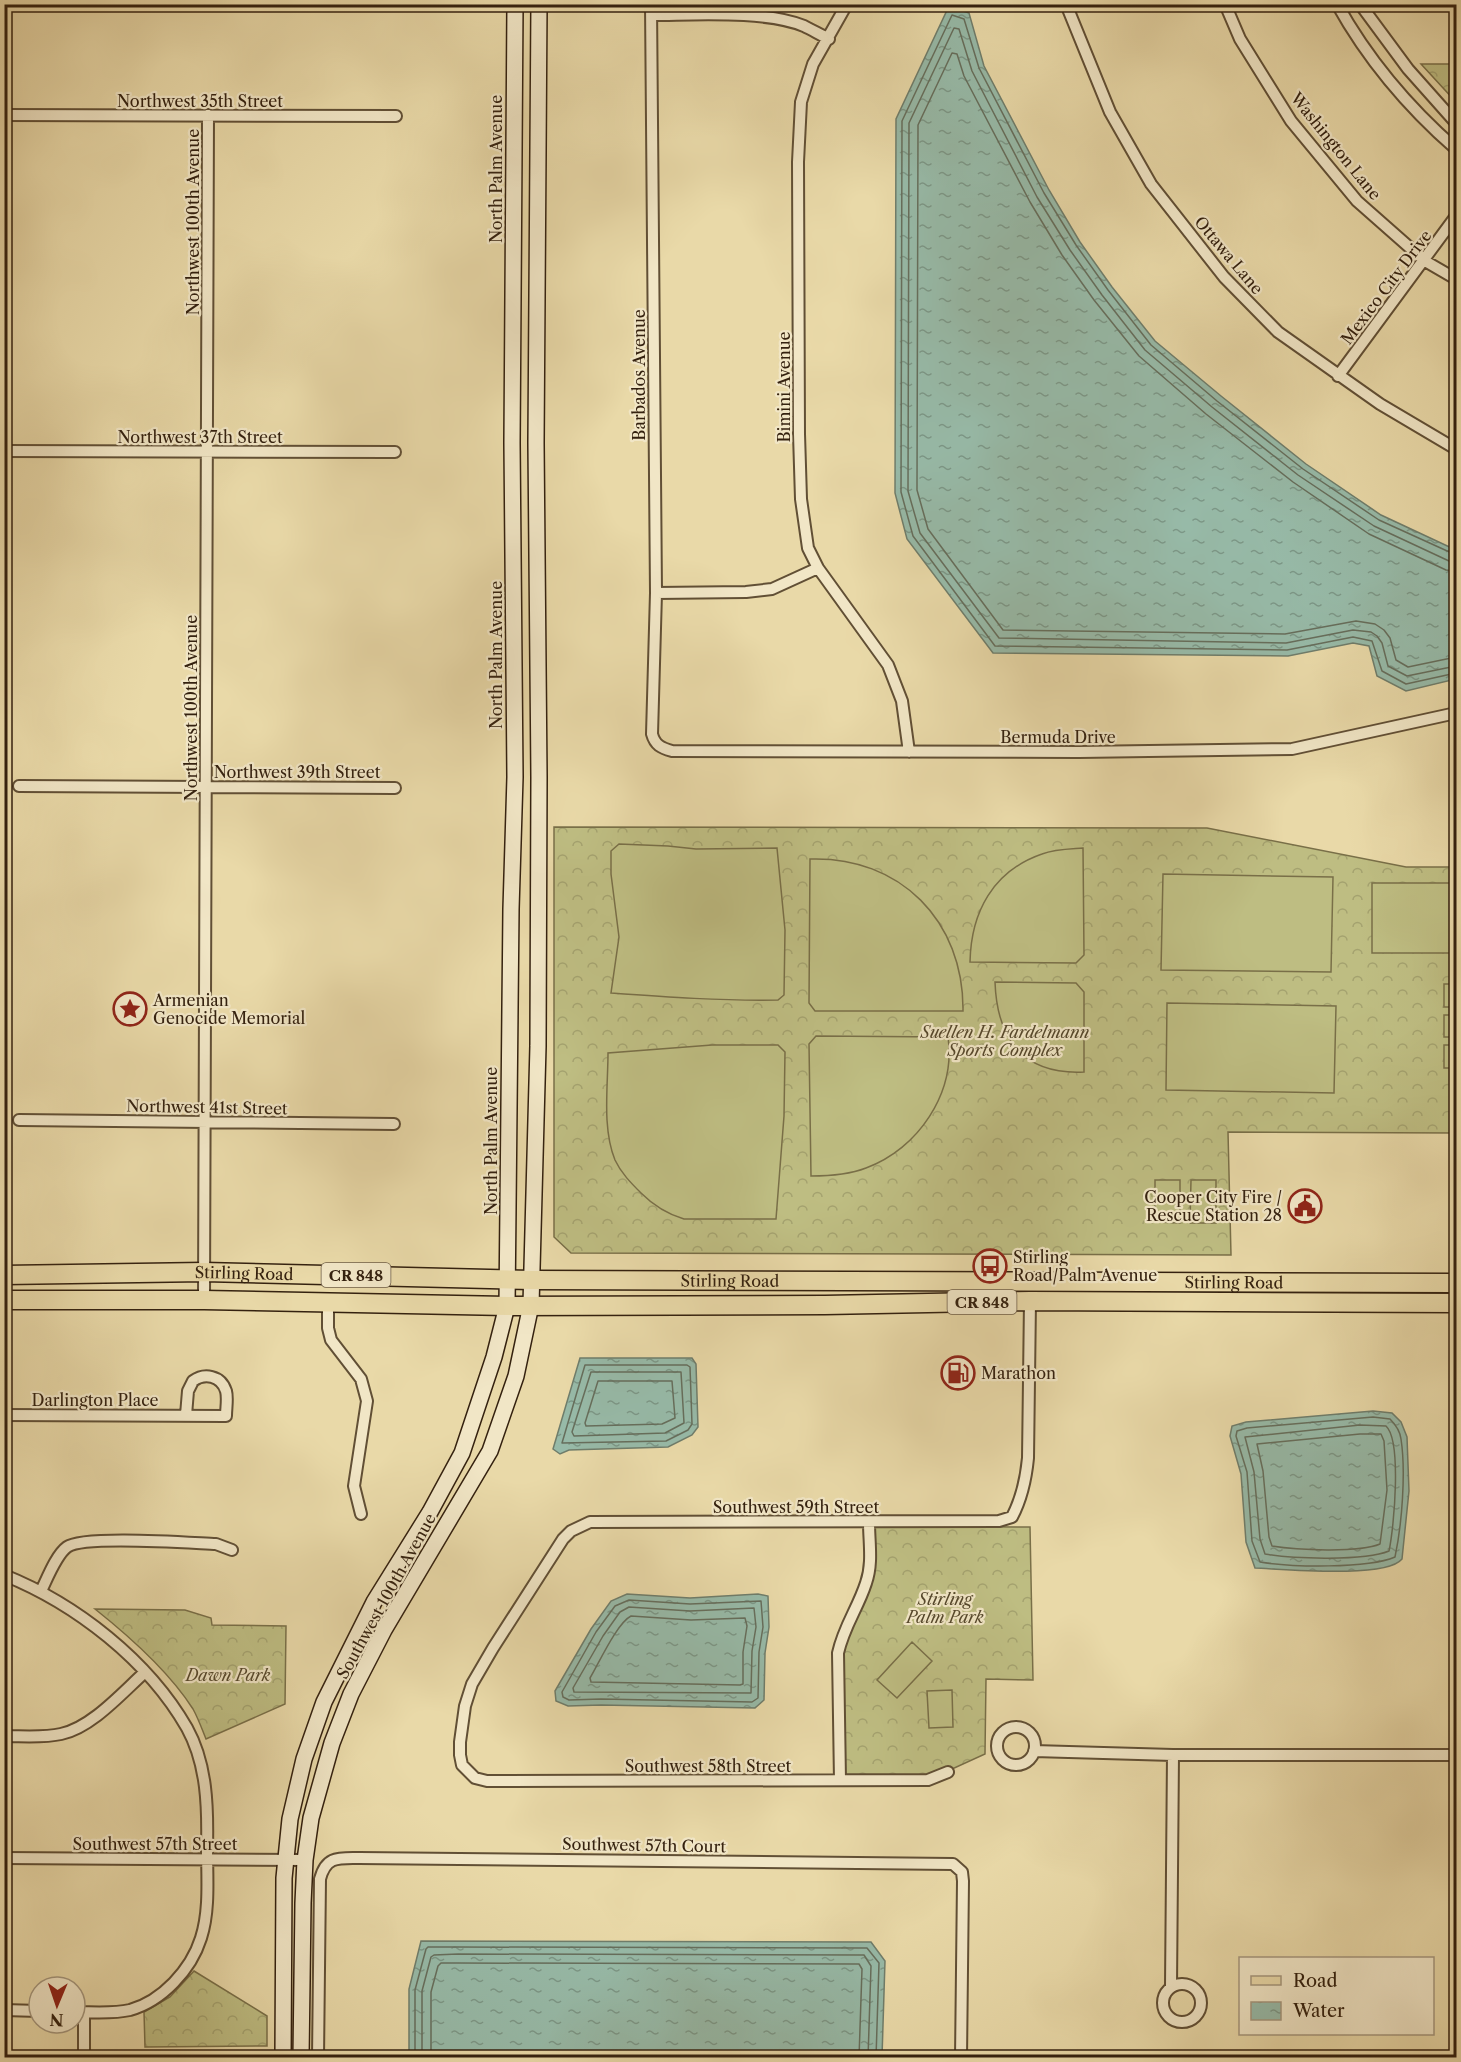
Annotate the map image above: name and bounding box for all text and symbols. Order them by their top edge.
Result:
street label: Washington Lane [1286,87,1385,204]
street label: Northwest 35th Street [117,91,283,111]
street label: North Palm Avenue [486,95,506,243]
street label: Northwest 100th Avenue [183,129,203,315]
street label: Ottawa Lane [1191,212,1267,298]
street label: Mexico City Drive [1337,226,1436,348]
street label: Barbados Avenue [629,309,649,441]
street label: Bimini Avenue [774,331,794,443]
street label: Northwest 37th Street [117,427,283,447]
street label: North Palm Avenue [486,581,506,729]
street label: Northwest 100th Avenue [181,615,201,801]
street label: Bermuda Drive [1000,727,1116,747]
street label: Northwest 39th Street [214,762,381,782]
place label: Armenian Genocide Memorial [152,990,305,1028]
place icon: Armenian Genocide Memorial [112,991,148,1027]
park label: Suellen H. Fardelmann Sports Complex [920,1022,1089,1060]
street label: North Palm Avenue [481,1067,501,1215]
street label: Northwest 41st Street [126,1096,288,1118]
place label: Cooper City Fire / Rescue Station 28 [1144,1187,1282,1225]
public building icon: Cooper City Fire / Rescue Station 28 [1287,1188,1323,1224]
place label: Stirling Road/Palm Avenue [1013,1247,1157,1285]
bus stop icon: Stirling Road/Palm Avenue [972,1248,1008,1284]
street label: Stirling Road [194,1262,294,1284]
road number: CR 848 [322,1263,391,1287]
street label: Stirling Road [680,1270,780,1291]
street label: Stirling Road [1184,1272,1284,1292]
road number: CR 848 [948,1290,1016,1314]
fuel station icon: Marathon [940,1355,976,1391]
place label: Marathon [981,1363,1056,1383]
street label: Darlington Place [31,1390,159,1410]
street label: Southwest 59th Street [713,1497,880,1517]
street label: Southwest 100th Avenue [332,1510,440,1682]
park label: Stirling Palm Park [905,1589,984,1627]
park label: Dawn Park [184,1665,271,1685]
street label: Southwest 58th Street [625,1756,792,1776]
street label: Southwest 57th Street [73,1834,238,1854]
street label: Southwest 57th Court [562,1834,726,1856]
legend [1239,1957,1434,2035]
text: Road [1293,1970,1338,1992]
north arrow [27,1975,87,2035]
text: Water [1292,2000,1345,2022]
text: N [49,2010,64,2030]

